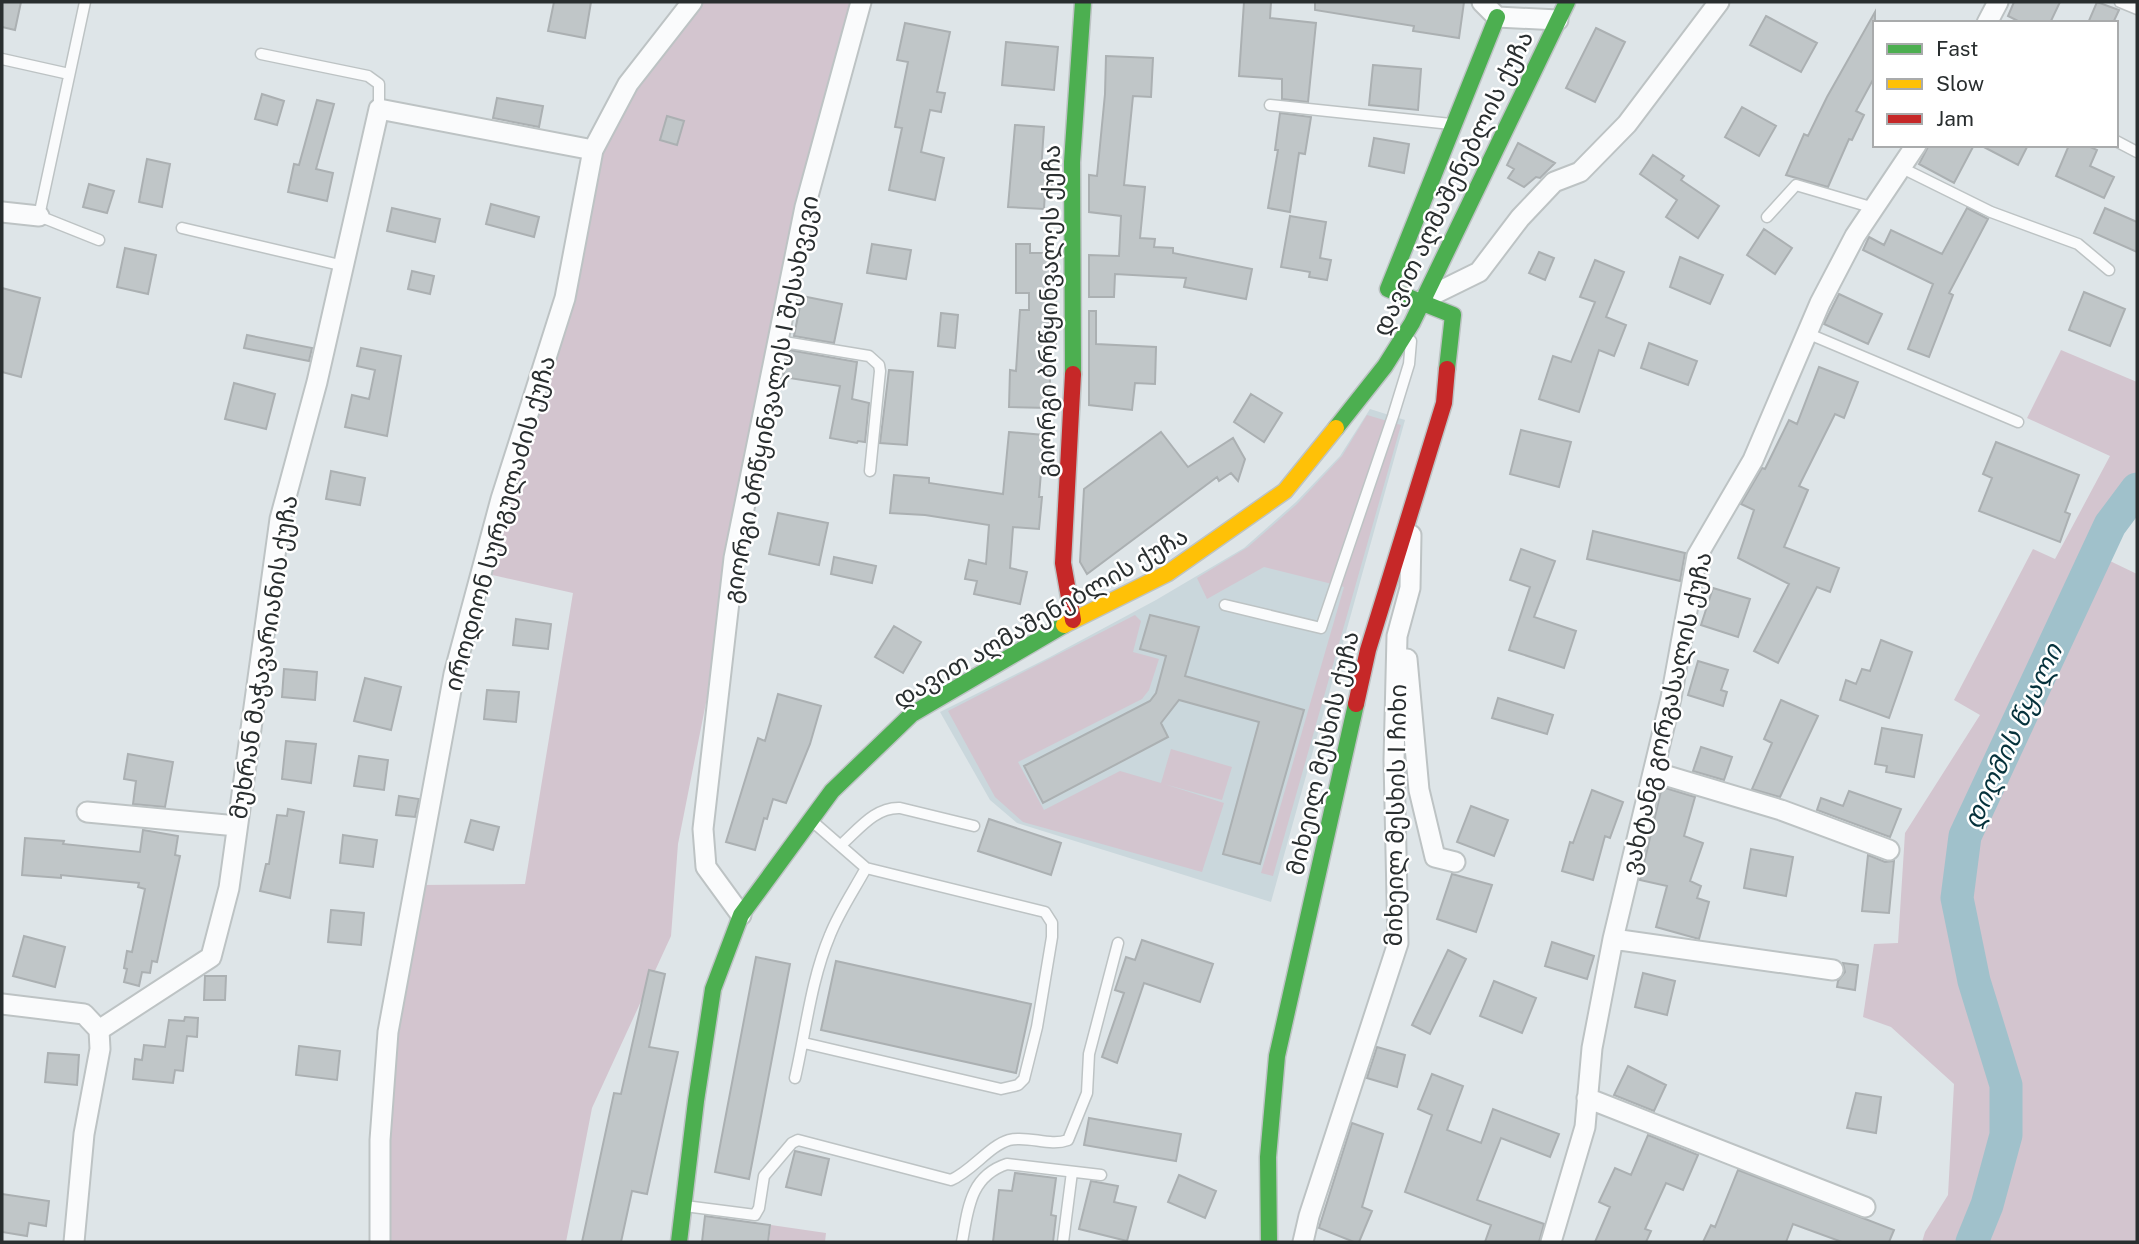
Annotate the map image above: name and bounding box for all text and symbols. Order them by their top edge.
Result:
legend [1873,21,2118,147]
street label: დავით აღმაშენებლის ქუჩა [1366,26,1540,341]
text: Fast [1936,36,1978,61]
text: Slow [1936,71,1984,96]
text: Jam [1936,106,1974,131]
street label: გიორგი ბრწყინვალეს ქუჩა [1031,144,1066,478]
street label: გიორგი ბრწყინვალეს I შესახვევი [717,193,824,605]
street label: იროდიონ სურგულაძის ქუჩა [438,352,561,694]
street label: მუხრან მაჭავარიანის ქუჩა [224,493,303,821]
street label: დავით აღმაშენებლის ქუჩა [888,521,1193,715]
street label: ვახტანგ გორგასალის ქუჩა [1615,549,1718,877]
street label: მიხეილ მესხის ქუჩა [1280,628,1365,878]
water label: დიღმის წყალი [1956,638,2070,834]
street label: მიხეილ მესხის I ჩიხი [1379,684,1412,946]

